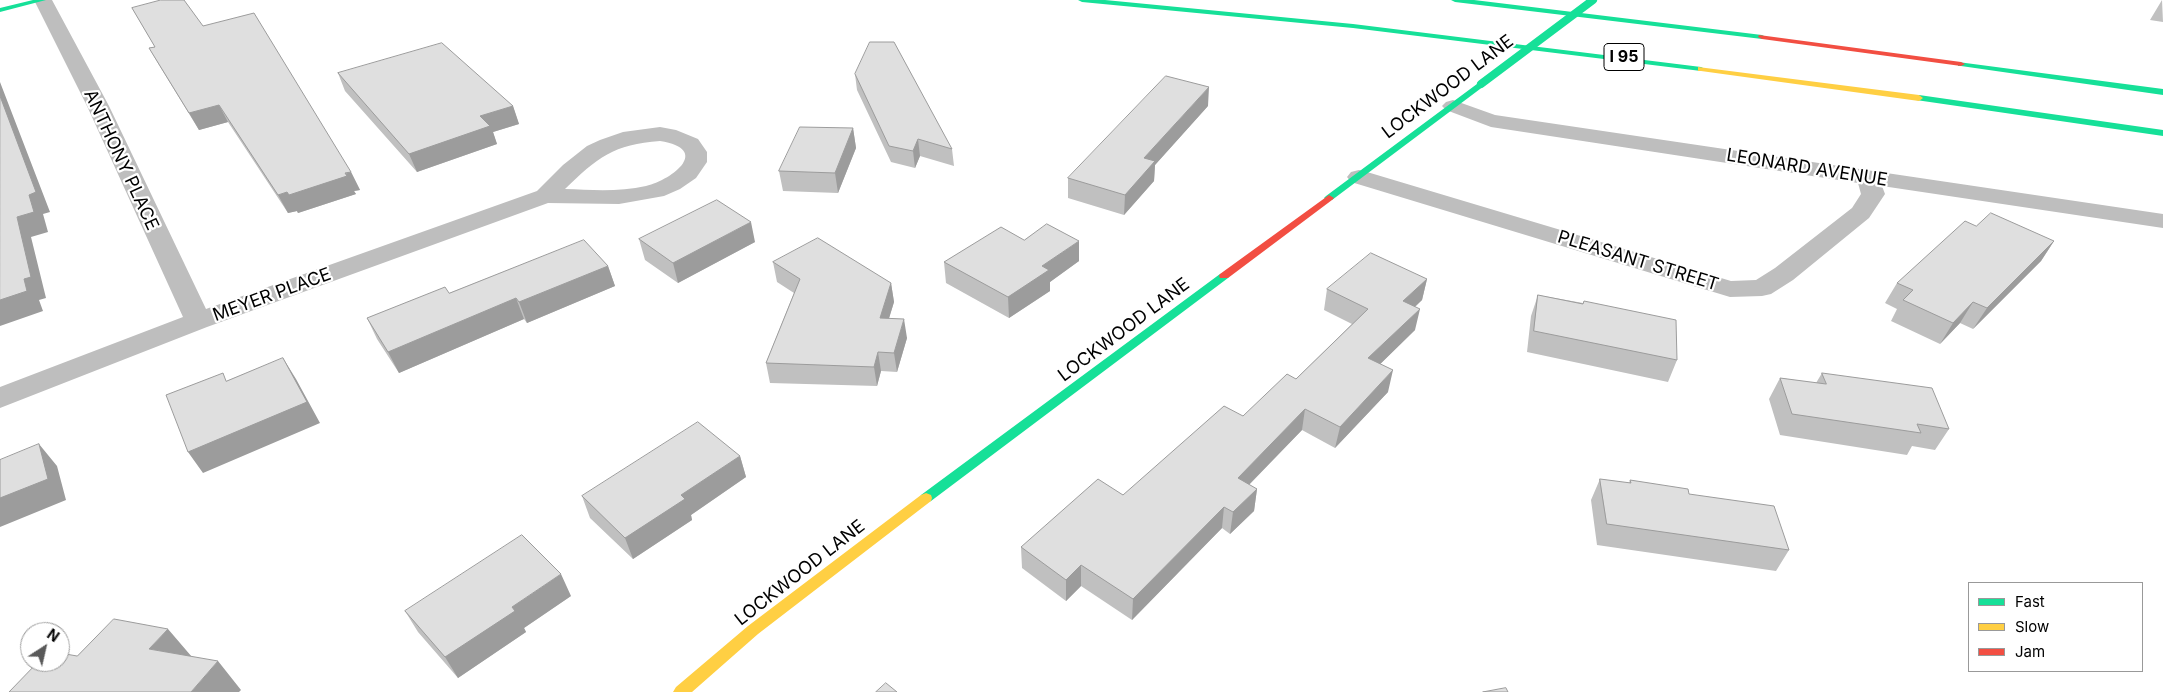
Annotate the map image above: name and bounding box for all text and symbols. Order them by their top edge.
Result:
street label: LOCKWOOD LANE [1378,31,1518,143]
road number: I 95 [1604,44,1644,70]
street label: ANTHONY PLACE [79,86,163,234]
street label: LEONARD AVENUE [1725,145,1889,191]
street label: PLEASANT STREET [1555,226,1721,296]
street label: MEYER PLACE [210,264,334,326]
street label: LOCKWOOD LANE [1054,274,1194,386]
street label: LOCKWOOD LANE [731,516,869,630]
legend [1968,582,2143,672]
text: Fast [2015,592,2045,611]
text: Slow [2015,617,2049,636]
north arrow [20,622,70,672]
text: N [44,625,63,645]
text: Jam [2015,642,2045,661]

